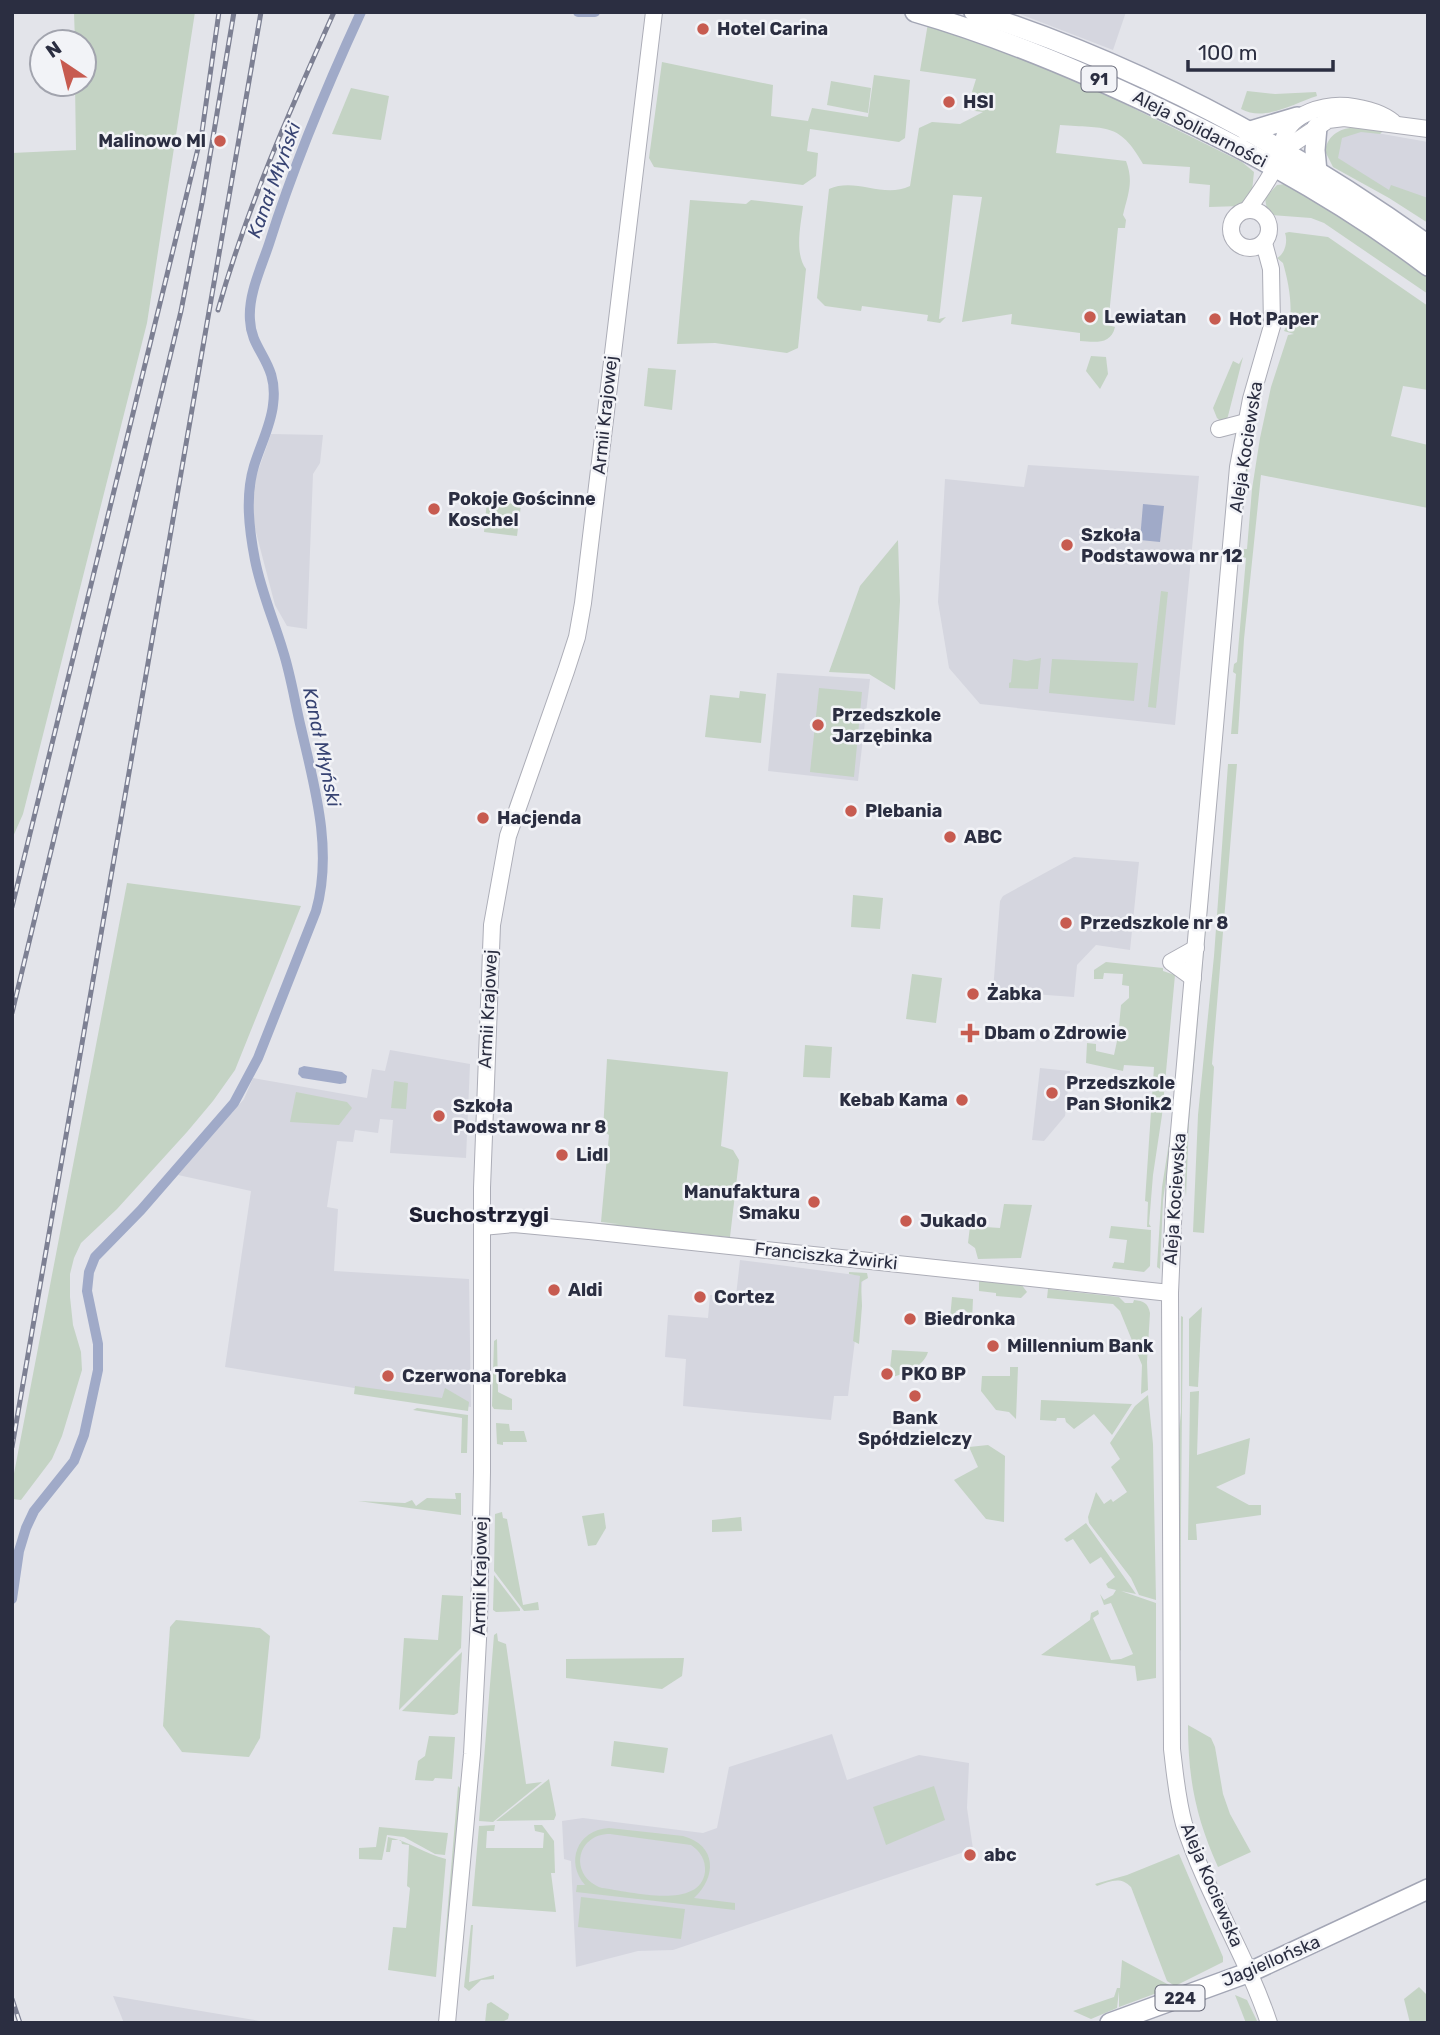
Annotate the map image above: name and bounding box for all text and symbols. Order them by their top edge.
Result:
place label: Hotel Carina [717,18,828,40]
marker: Hotel Carina [695,21,711,37]
north arrow [28,28,98,98]
scale bar [1188,28,1333,72]
text: N [41,36,66,63]
text: 100 m [1198,40,1257,65]
road number: 91 [1082,66,1116,92]
street label: Aleja Solidarności [1129,86,1271,172]
place label: HSI [963,91,994,113]
marker: HSI [941,94,957,110]
water label: Kanał Młyński [242,119,306,241]
place label: Malinowo Ml [98,130,206,152]
marker: Malinowo Ml [212,133,228,149]
place label: Lewiatan [1104,306,1186,328]
place label: Hot Paper [1229,308,1318,330]
marker: Lewiatan [1082,309,1098,325]
marker: Hot Paper [1207,311,1223,327]
street label: Armii Krajowej [588,355,622,475]
street label: Aleja Kociewska [1225,380,1267,514]
place label: Pokoje Gościnne Koschel [448,488,596,531]
marker: Pokoje Gościnne Koschel [426,501,442,517]
place label: Szkoła Podstawowa nr 12 [1081,524,1243,567]
marker: Szkoła Podstawowa nr 12 [1059,537,1075,553]
water label: Kanał Młyński [298,685,346,809]
place label: Przedszkole Jarzębinka [832,704,941,747]
marker: Przedszkole Jarzębinka [810,717,826,733]
place label: Plebania [865,800,942,822]
marker: Plebania [843,803,859,819]
place label: Hacjenda [497,807,581,829]
marker: Hacjenda [475,810,491,826]
place label: ABC [964,826,1003,848]
marker: ABC [942,829,958,845]
place label: Przedszkole nr 8 [1080,912,1228,934]
marker: Przedszkole nr 8 [1058,915,1074,931]
street label: Armii Krajowej [474,949,502,1069]
place label: Żabka [987,983,1042,1005]
marker: Żabka [965,986,981,1002]
place label: Dbam o Zdrowie [984,1022,1127,1044]
marker: Dbam o Zdrowie [962,1025,978,1041]
place label: Przedszkole Pan Słonik2 [1066,1072,1175,1115]
marker: Przedszkole Pan Słonik2 [1044,1085,1060,1101]
place label: Kebab Kama [839,1089,948,1111]
marker: Kebab Kama [954,1092,970,1108]
place label: Szkoła Podstawowa nr 8 [453,1095,606,1138]
marker: Szkoła Podstawowa nr 8 [431,1108,447,1124]
street label: Aleja Kociewska [1159,1132,1191,1266]
place label: Lidl [576,1144,608,1166]
marker: Lidl [554,1147,570,1163]
place label: Manufaktura Smaku [684,1181,800,1224]
marker: Manufaktura Smaku [806,1194,822,1210]
district label: Suchostrzygi [409,1202,549,1227]
place label: Jukado [920,1210,987,1232]
marker: Jukado [898,1213,914,1229]
street label: Franciszka Żwirki [753,1238,899,1274]
place label: Aldi [568,1279,603,1301]
marker: Aldi [546,1282,562,1298]
place label: Cortez [714,1286,775,1308]
marker: Cortez [692,1289,708,1305]
place label: Biedronka [924,1308,1016,1330]
marker: Biedronka [902,1311,918,1327]
place label: Millennium Bank [1007,1335,1154,1357]
marker: Millennium Bank [985,1338,1001,1354]
place label: PKO BP [901,1363,966,1385]
place label: Czerwona Torebka [402,1365,567,1387]
marker: PKO BP [879,1366,895,1382]
marker: Czerwona Torebka [380,1368,396,1384]
marker: Bank Spółdzielczy [907,1388,923,1404]
place label: Bank Spółdzielczy [858,1407,972,1450]
street label: Armii Krajowej [468,1516,492,1636]
street label: Aleja Kociewska [1176,1820,1248,1950]
place label: abc [984,1844,1017,1866]
marker: abc [962,1847,978,1863]
street label: Jagiellońska [1219,1930,1323,1992]
road number: 224 [1156,1986,1204,2010]

